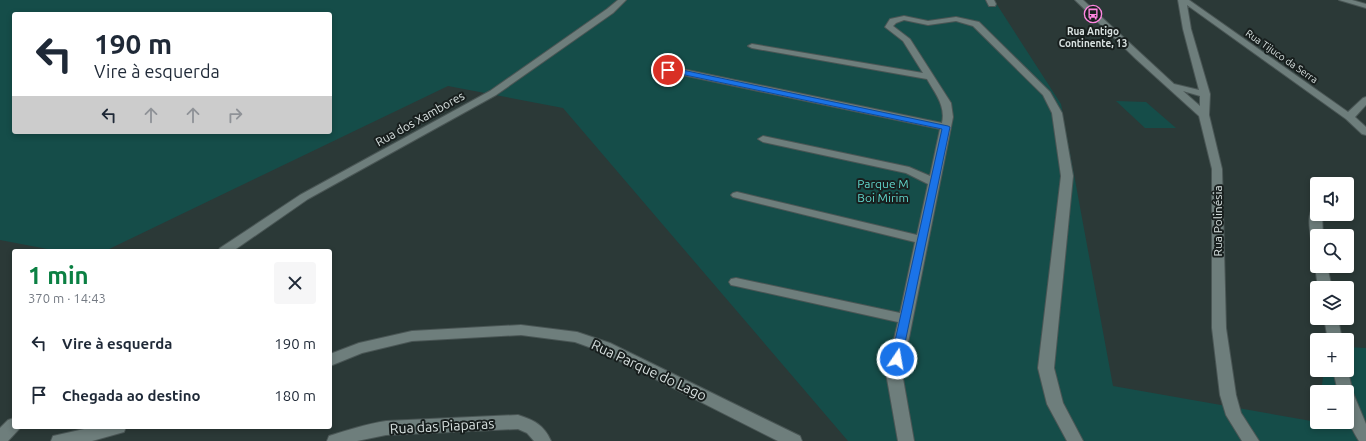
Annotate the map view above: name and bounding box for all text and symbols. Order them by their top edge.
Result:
bus stop icon: Rua Antigo Continente, 13 [1083,4,1103,24]
place label: Rua Antigo Continente, 13 [1059,26,1127,49]
street label: Rua Tijuco da Serra [1244,27,1320,85]
icon: left [28,28,80,80]
text: 190 m [94,28,172,59]
pin [651,53,685,87]
icon: arrive [657,59,679,81]
text: Vire à esquerda [94,61,220,81]
street label: Rua dos Xambores [373,89,466,148]
icon: left [98,104,120,126]
icon: ahead [140,104,162,126]
icon: ahead [182,104,204,126]
icon: right [224,104,246,126]
park label: Parque M Boi Mirim [857,177,909,204]
map controls [1310,177,1354,429]
button: sound [1310,177,1354,221]
street label: Rua Polinésia [1211,185,1224,257]
button: search [1310,229,1354,273]
text: 1 min [28,262,89,289]
button: close [274,262,316,304]
button: layers [1310,281,1354,325]
text: 370 m · 14:43 [28,291,106,305]
icon: left [28,332,50,354]
button: + [1310,333,1354,377]
text: Vire à esquerda [62,335,172,352]
text: 190 m [274,335,316,352]
street label: Rua Parque do Lago [589,336,709,404]
position arrow [876,338,918,380]
icon: arrive [28,384,50,406]
button: − [1310,385,1354,429]
text: Chegada ao destino [62,387,201,404]
text: 180 m [274,387,316,404]
street label: Rua das Piaparas [389,415,495,437]

